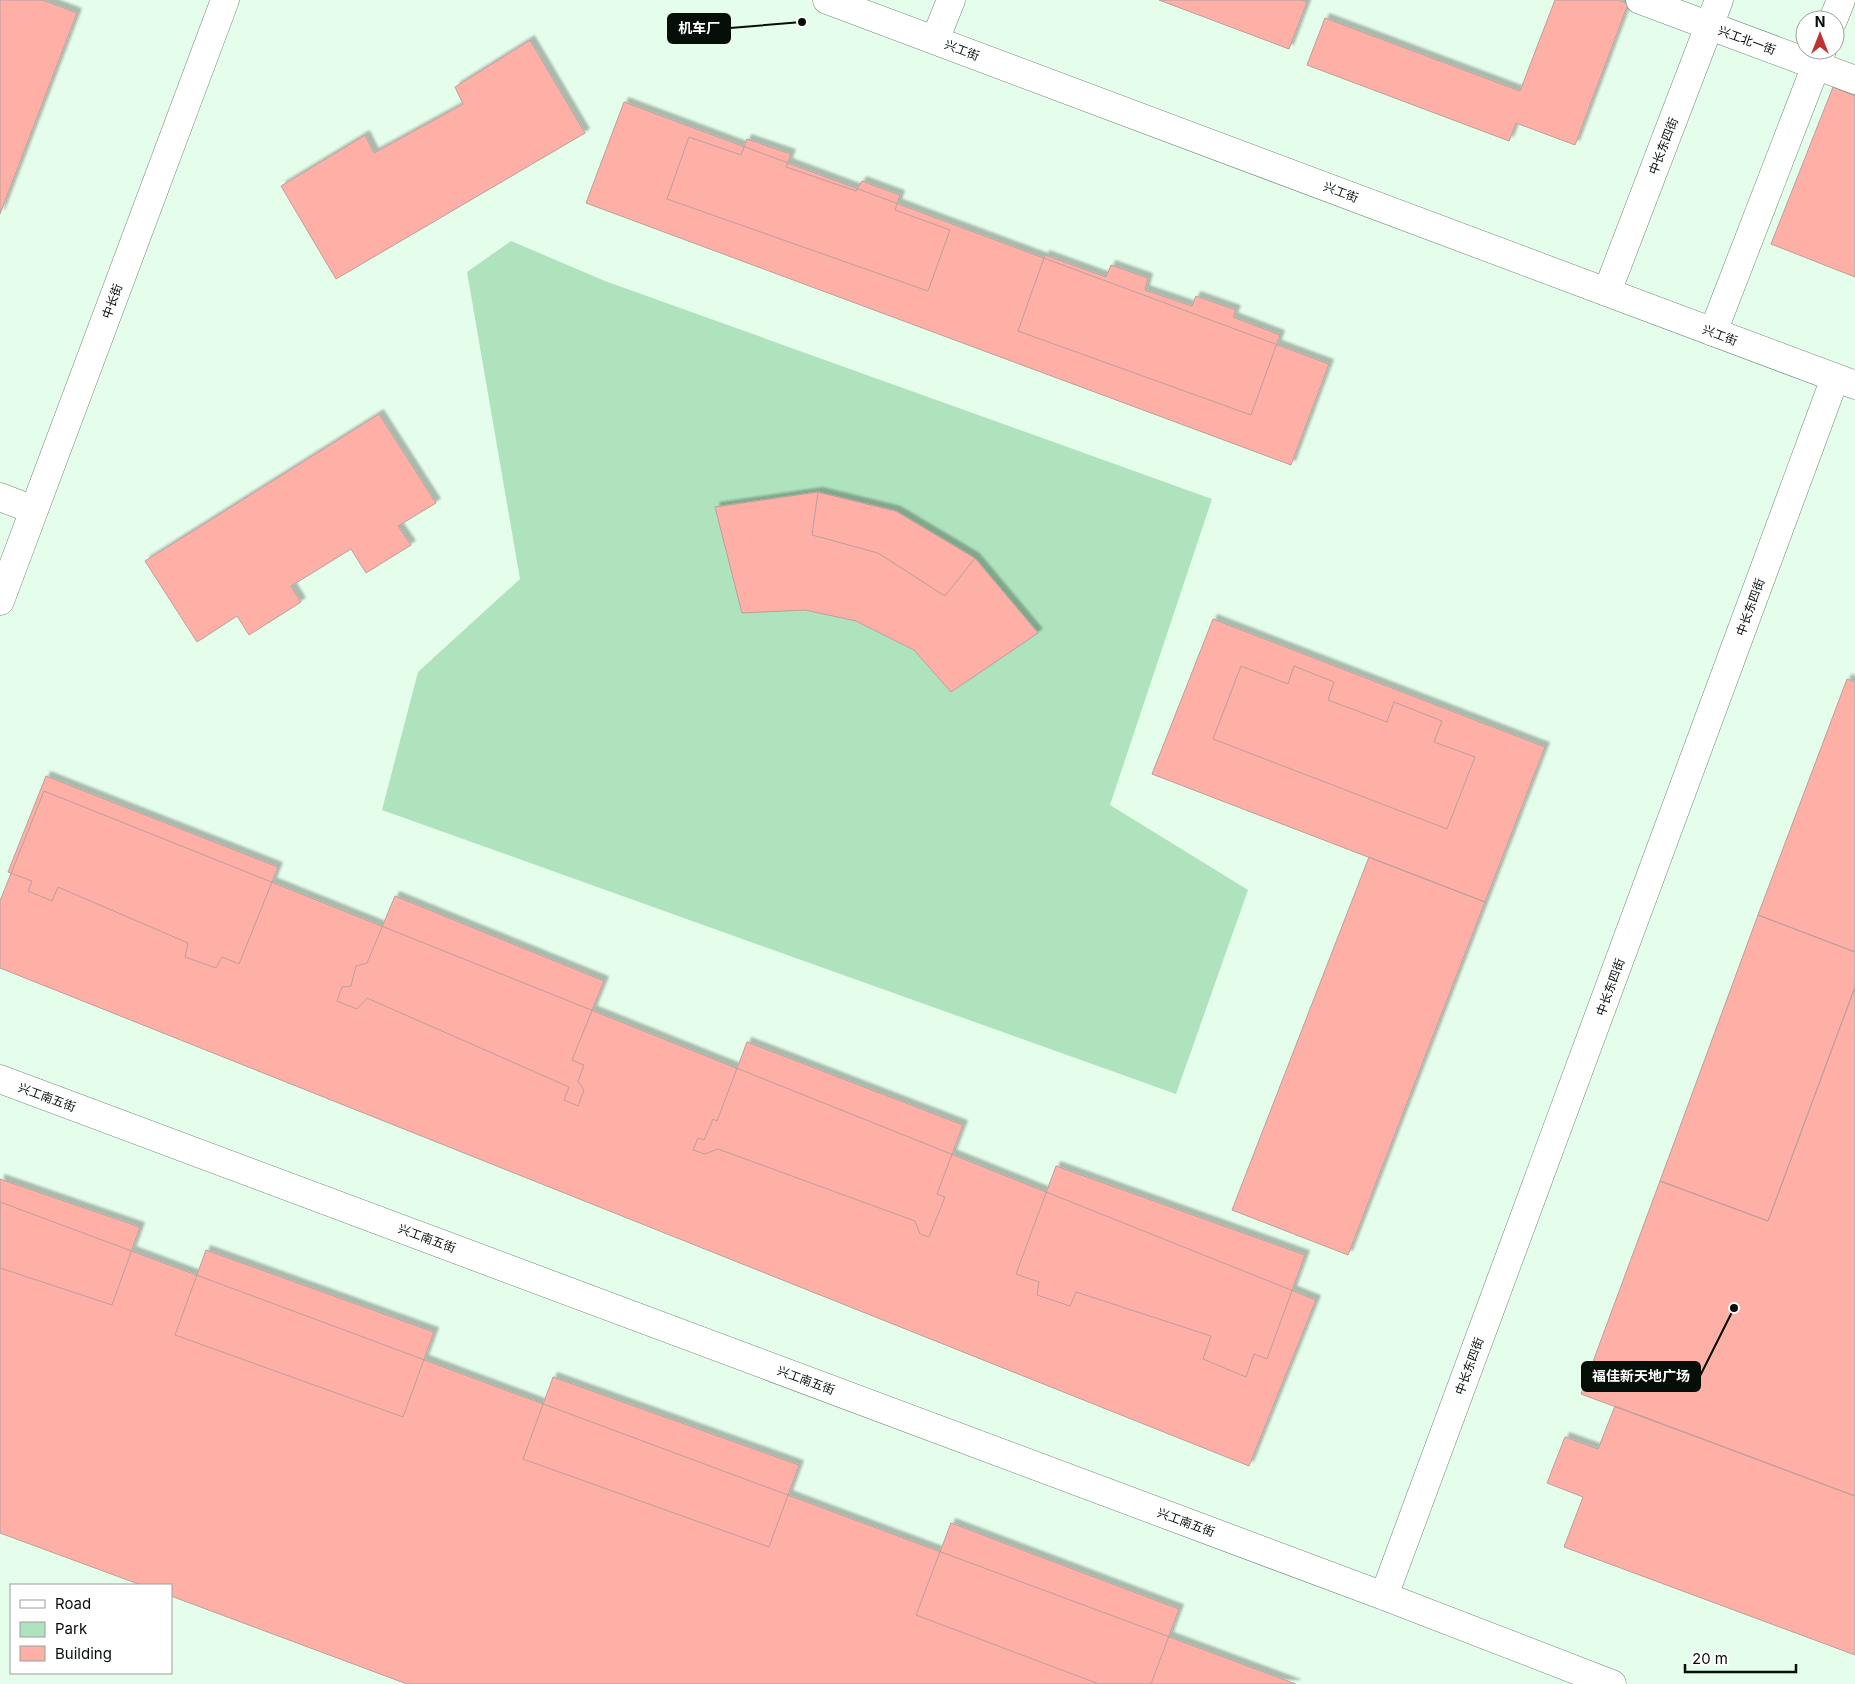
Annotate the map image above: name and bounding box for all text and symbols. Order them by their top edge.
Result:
north arrow [1795,10,1845,60]
text: N [1815,13,1825,30]
callout: 机车厂 [668,14,730,43]
text: 机车厂 [678,19,720,36]
street label: 兴工北一街 [1716,23,1778,57]
street label: 兴工街 [943,37,981,63]
street label: 中长东四街 [1645,115,1681,177]
street label: 兴工街 [1322,179,1360,205]
street label: 中长街 [99,282,125,320]
street label: 兴工街 [1701,322,1739,348]
street label: 中长东四街 [1733,576,1767,638]
street label: 中长东四街 [1593,956,1627,1018]
street label: 兴工南五街 [16,1080,78,1114]
street label: 兴工南五街 [396,1221,458,1255]
street label: 中长东四街 [1452,1335,1486,1397]
callout: 福佳新天地广场 [1582,1362,1700,1391]
street label: 兴工南五街 [775,1363,837,1397]
text: 福佳新天地广场 [1592,1367,1690,1384]
street label: 兴工南五街 [1155,1505,1217,1539]
legend [10,1584,172,1674]
text: Road [55,1594,91,1613]
text: Park [55,1619,88,1638]
scale bar [1685,1642,1796,1674]
text: Building [55,1644,112,1663]
text: 20 m [1692,1649,1728,1668]

